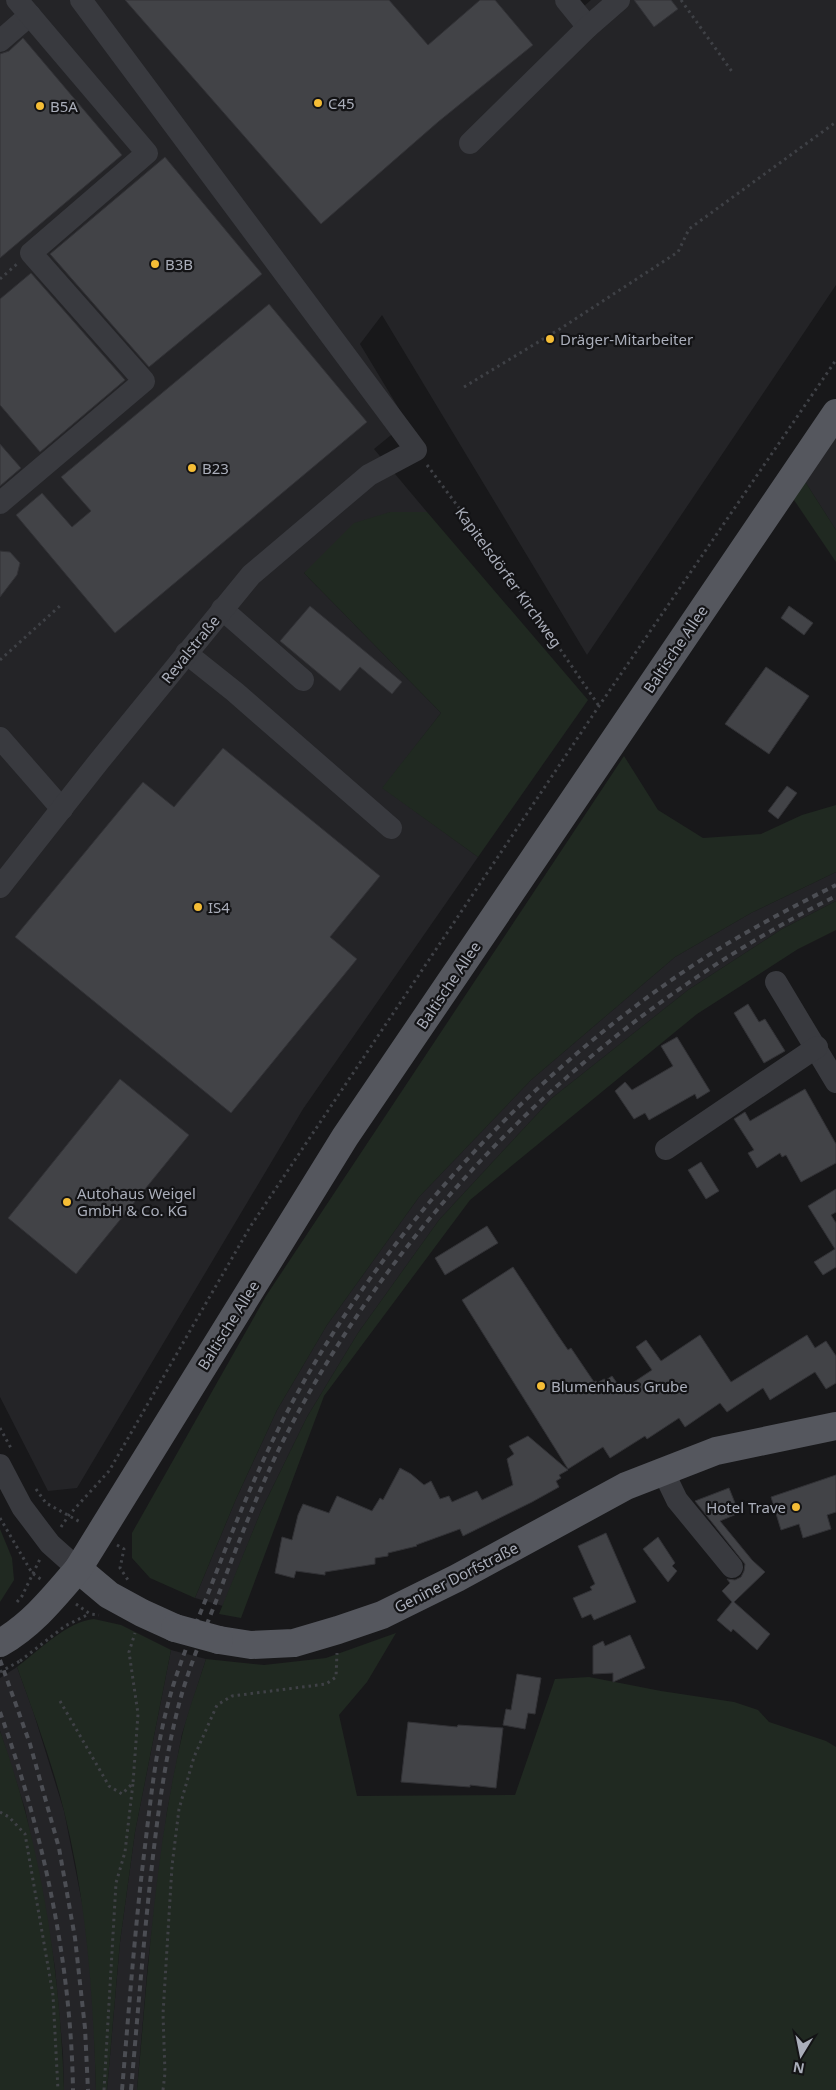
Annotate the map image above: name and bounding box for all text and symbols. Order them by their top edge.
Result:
place label: C45 [328,93,355,113]
place label: B5A [50,96,78,116]
marker: C45 [312,97,324,109]
marker: B5A [34,100,46,112]
place label: B3B [165,254,193,274]
marker: B3B [149,258,161,270]
place label: Dräger-Mitarbeiter [560,329,693,349]
marker: Dräger-Mitarbeiter [544,333,556,345]
place label: B23 [202,458,229,478]
marker: B23 [186,462,198,474]
street label: Kapitelsdörfer Kirchweg [451,503,567,651]
street label: Baltische Allee [638,601,712,697]
street label: Revalstraße [156,611,224,687]
place label: IS4 [208,897,230,917]
marker: IS4 [192,901,204,913]
street label: Baltische Allee [411,937,485,1033]
place label: Autohaus Weigel GmbH & Co. KG [77,1183,196,1220]
marker: Autohaus Weigel GmbH & Co. KG [61,1196,73,1208]
street label: Baltische Allee [193,1277,263,1373]
place label: Blumenhaus Grube [551,1376,688,1396]
marker: Blumenhaus Grube [535,1380,547,1392]
place label: Hotel Trave [706,1497,786,1517]
marker: Hotel Trave [790,1501,802,1513]
street label: Geniner Dorfstraße [391,1537,521,1617]
north arrow [776,2030,826,2080]
text: N [791,2058,806,2079]

